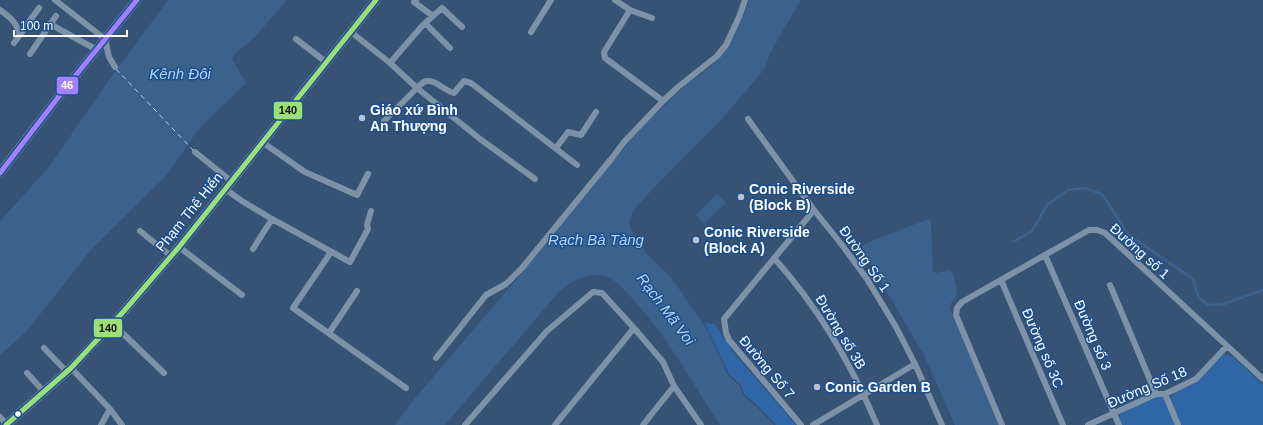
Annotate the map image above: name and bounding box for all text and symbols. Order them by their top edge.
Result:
scale bar [14,12,127,38]
text: 100 m [20,19,53,33]
water label: Kênh Đôi [149,65,212,82]
line badge: 46 [56,76,79,95]
text: 46 [61,79,73,91]
line badge: 140 [273,101,303,120]
place label: Giáo xứ Bình An Thượng [370,102,458,134]
text: 140 [279,104,297,116]
marker: Giáo xứ Bình An Thượng [357,113,367,123]
street label: Phạm Thế Hiển [152,169,226,255]
place label: Conic Riverside (Block B) [749,181,855,213]
marker: Conic Riverside (Block B) [736,192,746,202]
street label: Đường số 1 [1107,220,1173,282]
street label: Đường Số 1 [836,223,894,295]
place label: Conic Riverside (Block A) [704,224,810,256]
water label: Rạch Bà Tàng [548,231,645,248]
marker: Conic Riverside (Block A) [691,235,701,245]
water label: Rạch Mã Voi [634,270,699,349]
street label: Đường số 3B [813,292,869,372]
street label: Đường số 3 [1071,298,1115,373]
street label: Đường số 3C [1019,306,1067,390]
line badge: 140 [93,318,123,338]
text: 140 [99,322,117,334]
street label: Đường Số 7 [736,332,798,402]
street label: Đường Số 18 [1105,363,1189,411]
place label: Conic Garden B [825,379,931,395]
marker: Conic Garden B [812,382,822,392]
unlabelled marker [13,409,23,419]

